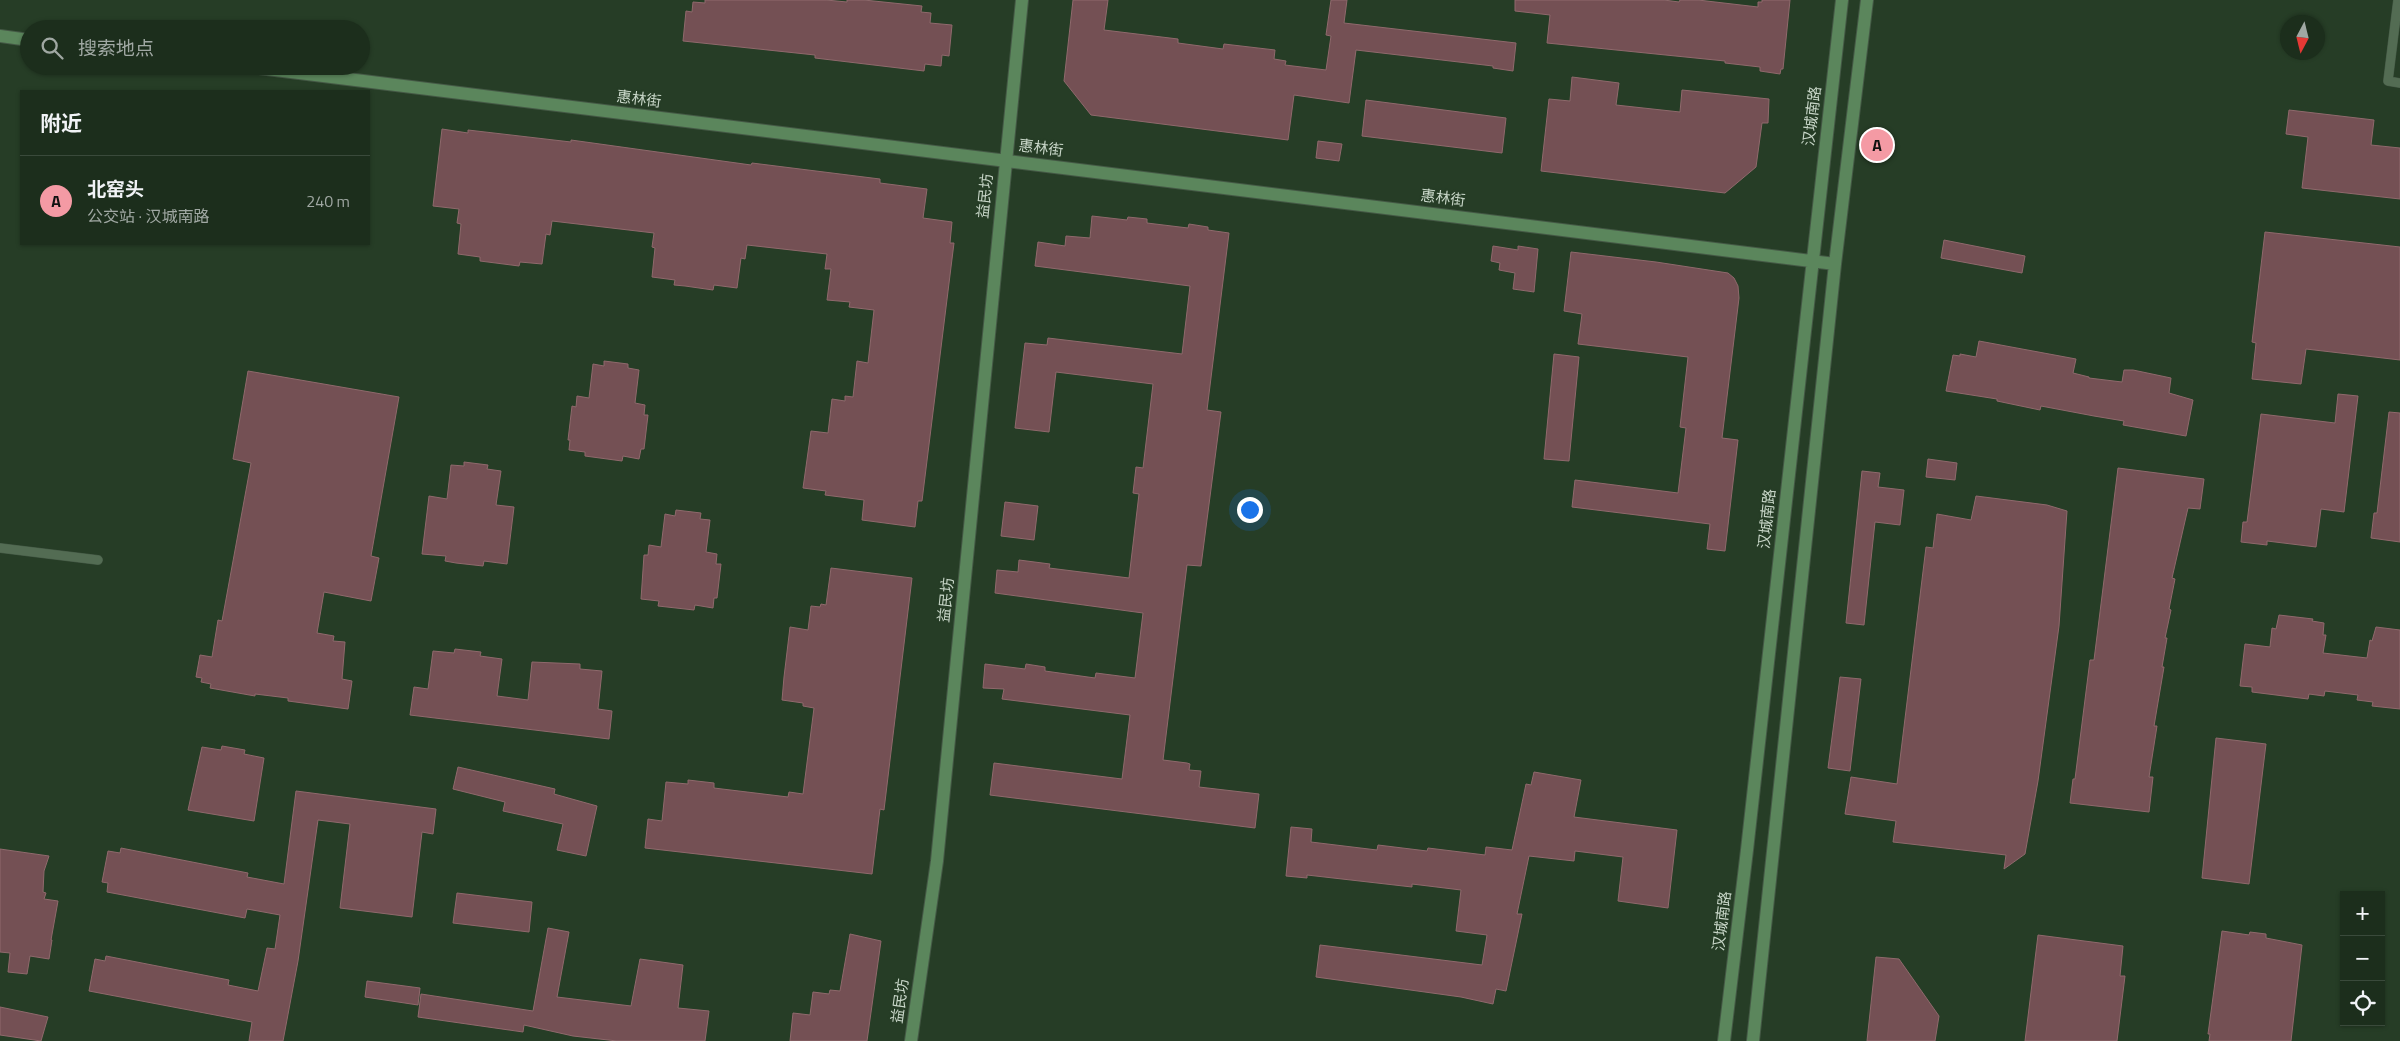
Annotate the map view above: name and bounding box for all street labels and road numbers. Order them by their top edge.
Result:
street label: 惠林街 [615,84,663,113]
street label: 汉城南路 [1796,85,1827,147]
street label: 惠林街 [1017,133,1065,162]
street label: 益民坊 [971,172,998,220]
street label: 惠林街 [1419,183,1467,212]
street label: 汉城南路 [1752,488,1781,550]
street label: 益民坊 [932,576,959,624]
street label: 汉城南路 [1706,890,1737,952]
street label: 益民坊 [885,977,914,1025]

